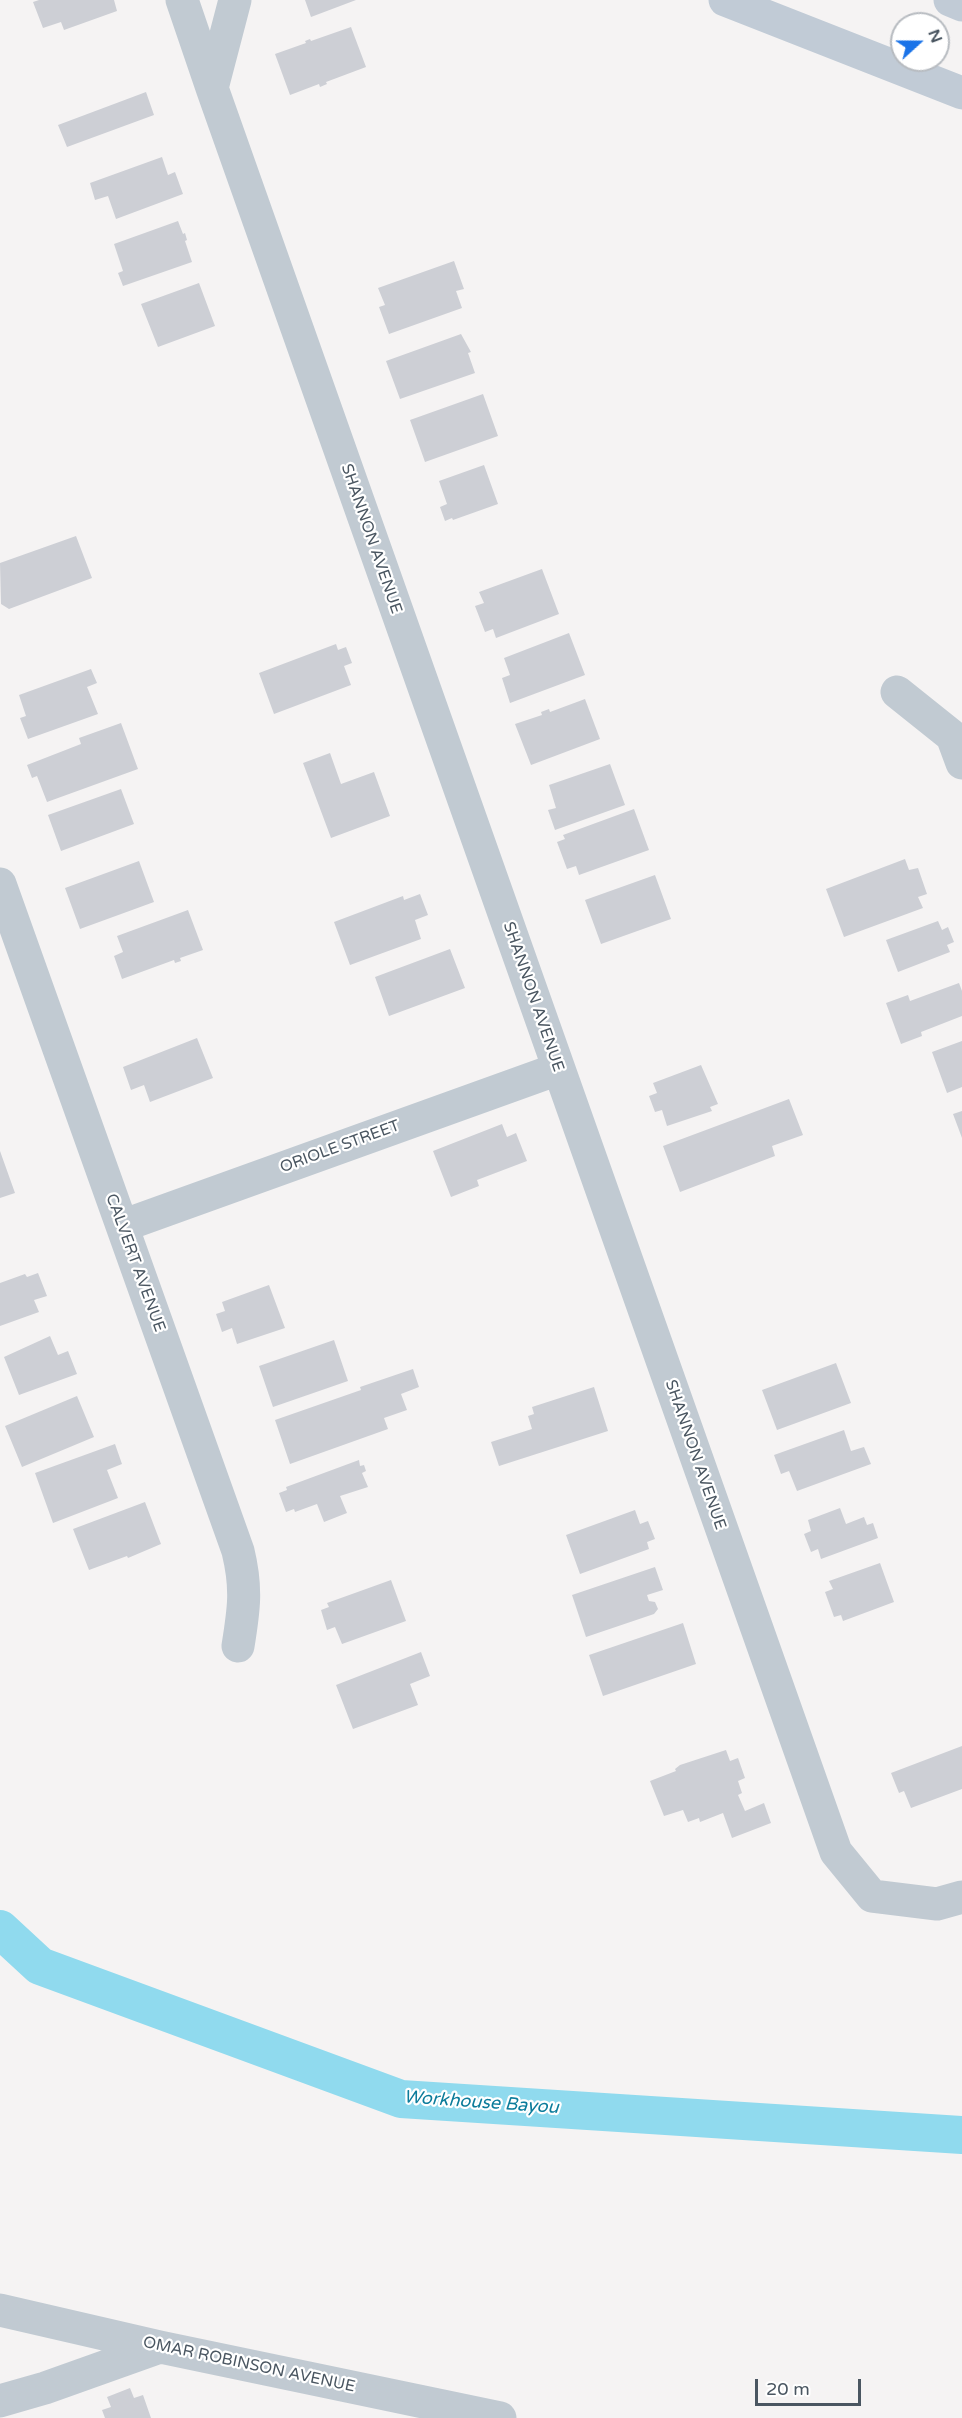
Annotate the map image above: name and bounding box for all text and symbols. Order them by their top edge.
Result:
north arrow [890,12,950,72]
text: N [923,27,947,46]
street label: SHANNON AVENUE [336,462,406,616]
street label: SHANNON AVENUE [498,920,568,1074]
street label: ORIOLE STREET [277,1116,403,1178]
street label: CALVERT AVENUE [101,1191,169,1335]
street label: SHANNON AVENUE [660,1378,730,1532]
water label: Workhouse Bayou [403,2087,559,2119]
street label: OMAR ROBINSON AVENUE [141,2333,357,2397]
scale bar [758,2367,864,2405]
text: 20 m [766,2378,810,2400]

